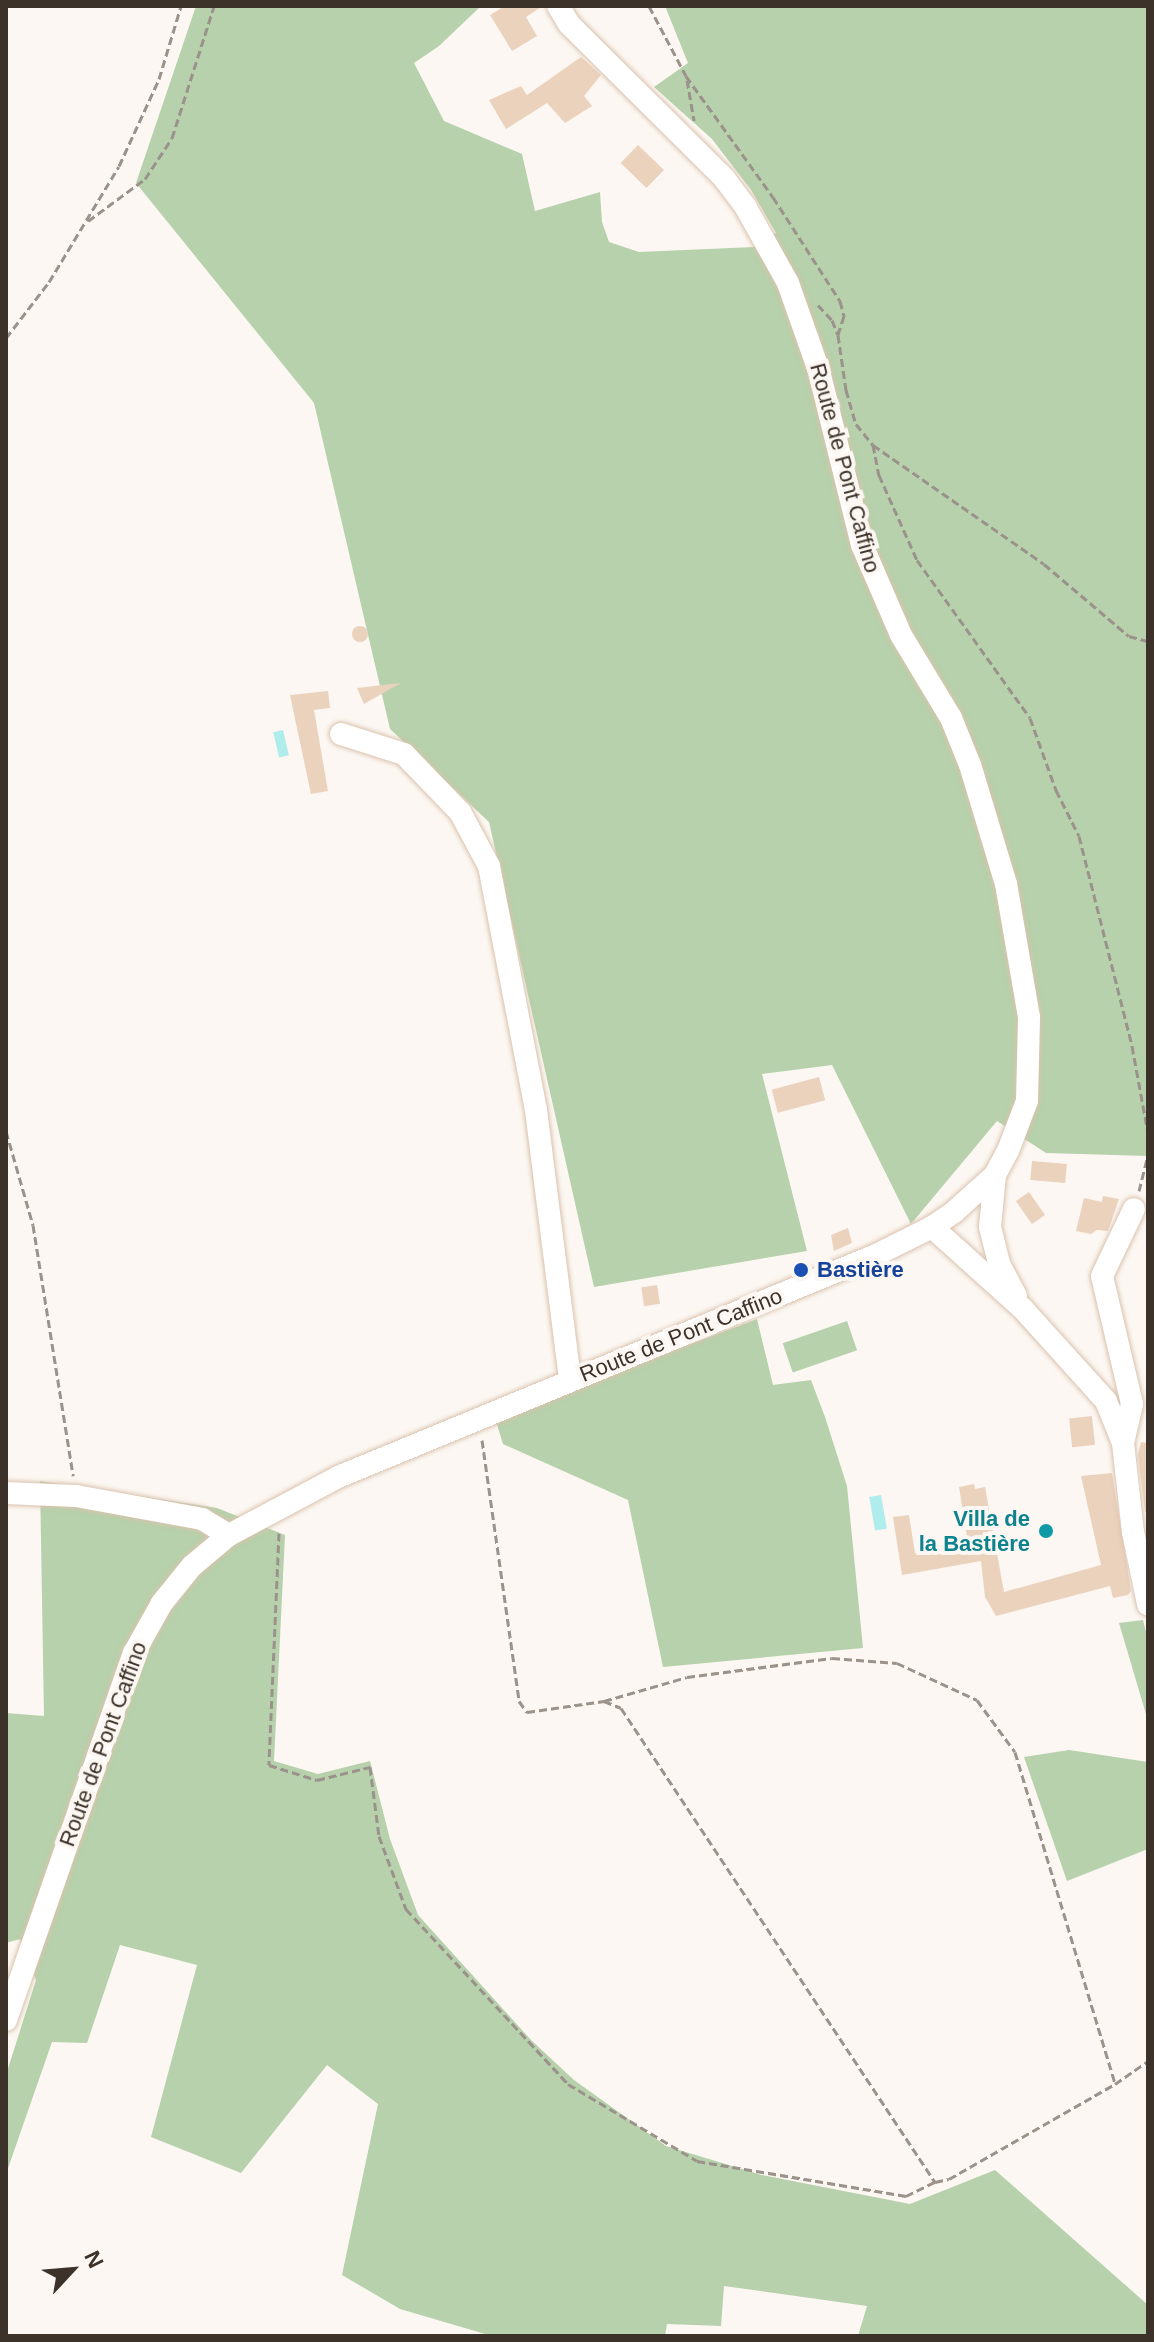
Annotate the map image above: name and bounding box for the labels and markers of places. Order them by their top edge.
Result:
place label: Bastière [817,1257,904,1283]
marker: Bastière [792,1261,810,1279]
place label: Villa de la Bastière [919,1505,1030,1556]
marker: Villa de la Bastière [1037,1522,1055,1540]

